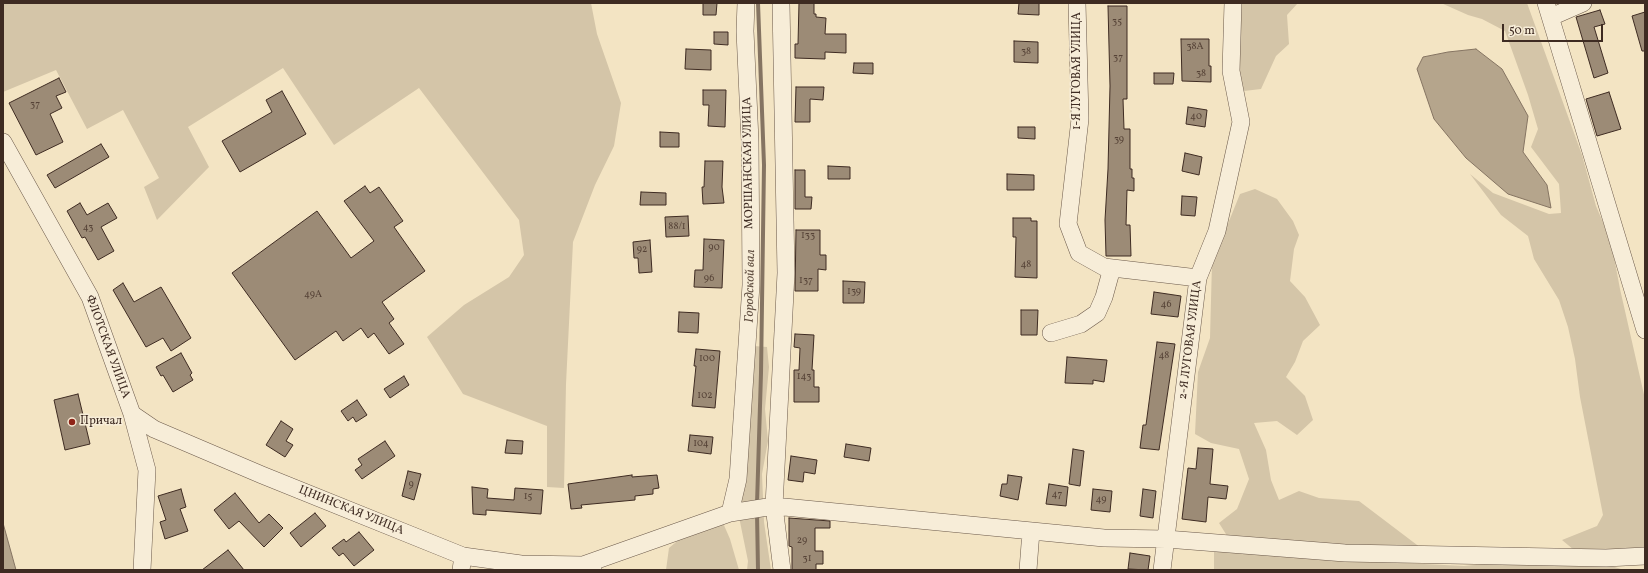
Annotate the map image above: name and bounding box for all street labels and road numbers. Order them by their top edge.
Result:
street label: 1-Я ЛУГОВАЯ УЛИЦА [1071,12,1085,130]
street label: МОРШАНСКАЯ УЛИЦА [741,97,757,229]
street label: 2-Я ЛУГОВАЯ УЛИЦА [1177,280,1205,400]
street label: ФЛОТСКАЯ УЛИЦА [82,293,132,401]
street label: ЦНИНСКАЯ УЛИЦА [296,483,406,539]

